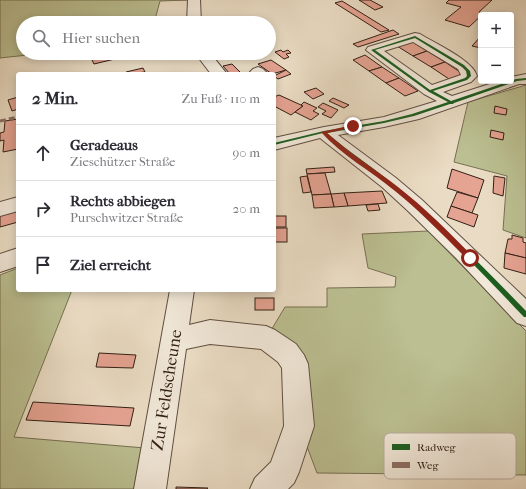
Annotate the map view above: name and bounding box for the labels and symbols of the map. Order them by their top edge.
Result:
route end [344,117,362,135]
route start [461,249,479,267]
street label: Zur Feldscheune [147,327,186,452]
legend [384,433,516,479]
text: Radweg [417,441,456,454]
text: Weg [416,459,439,472]

